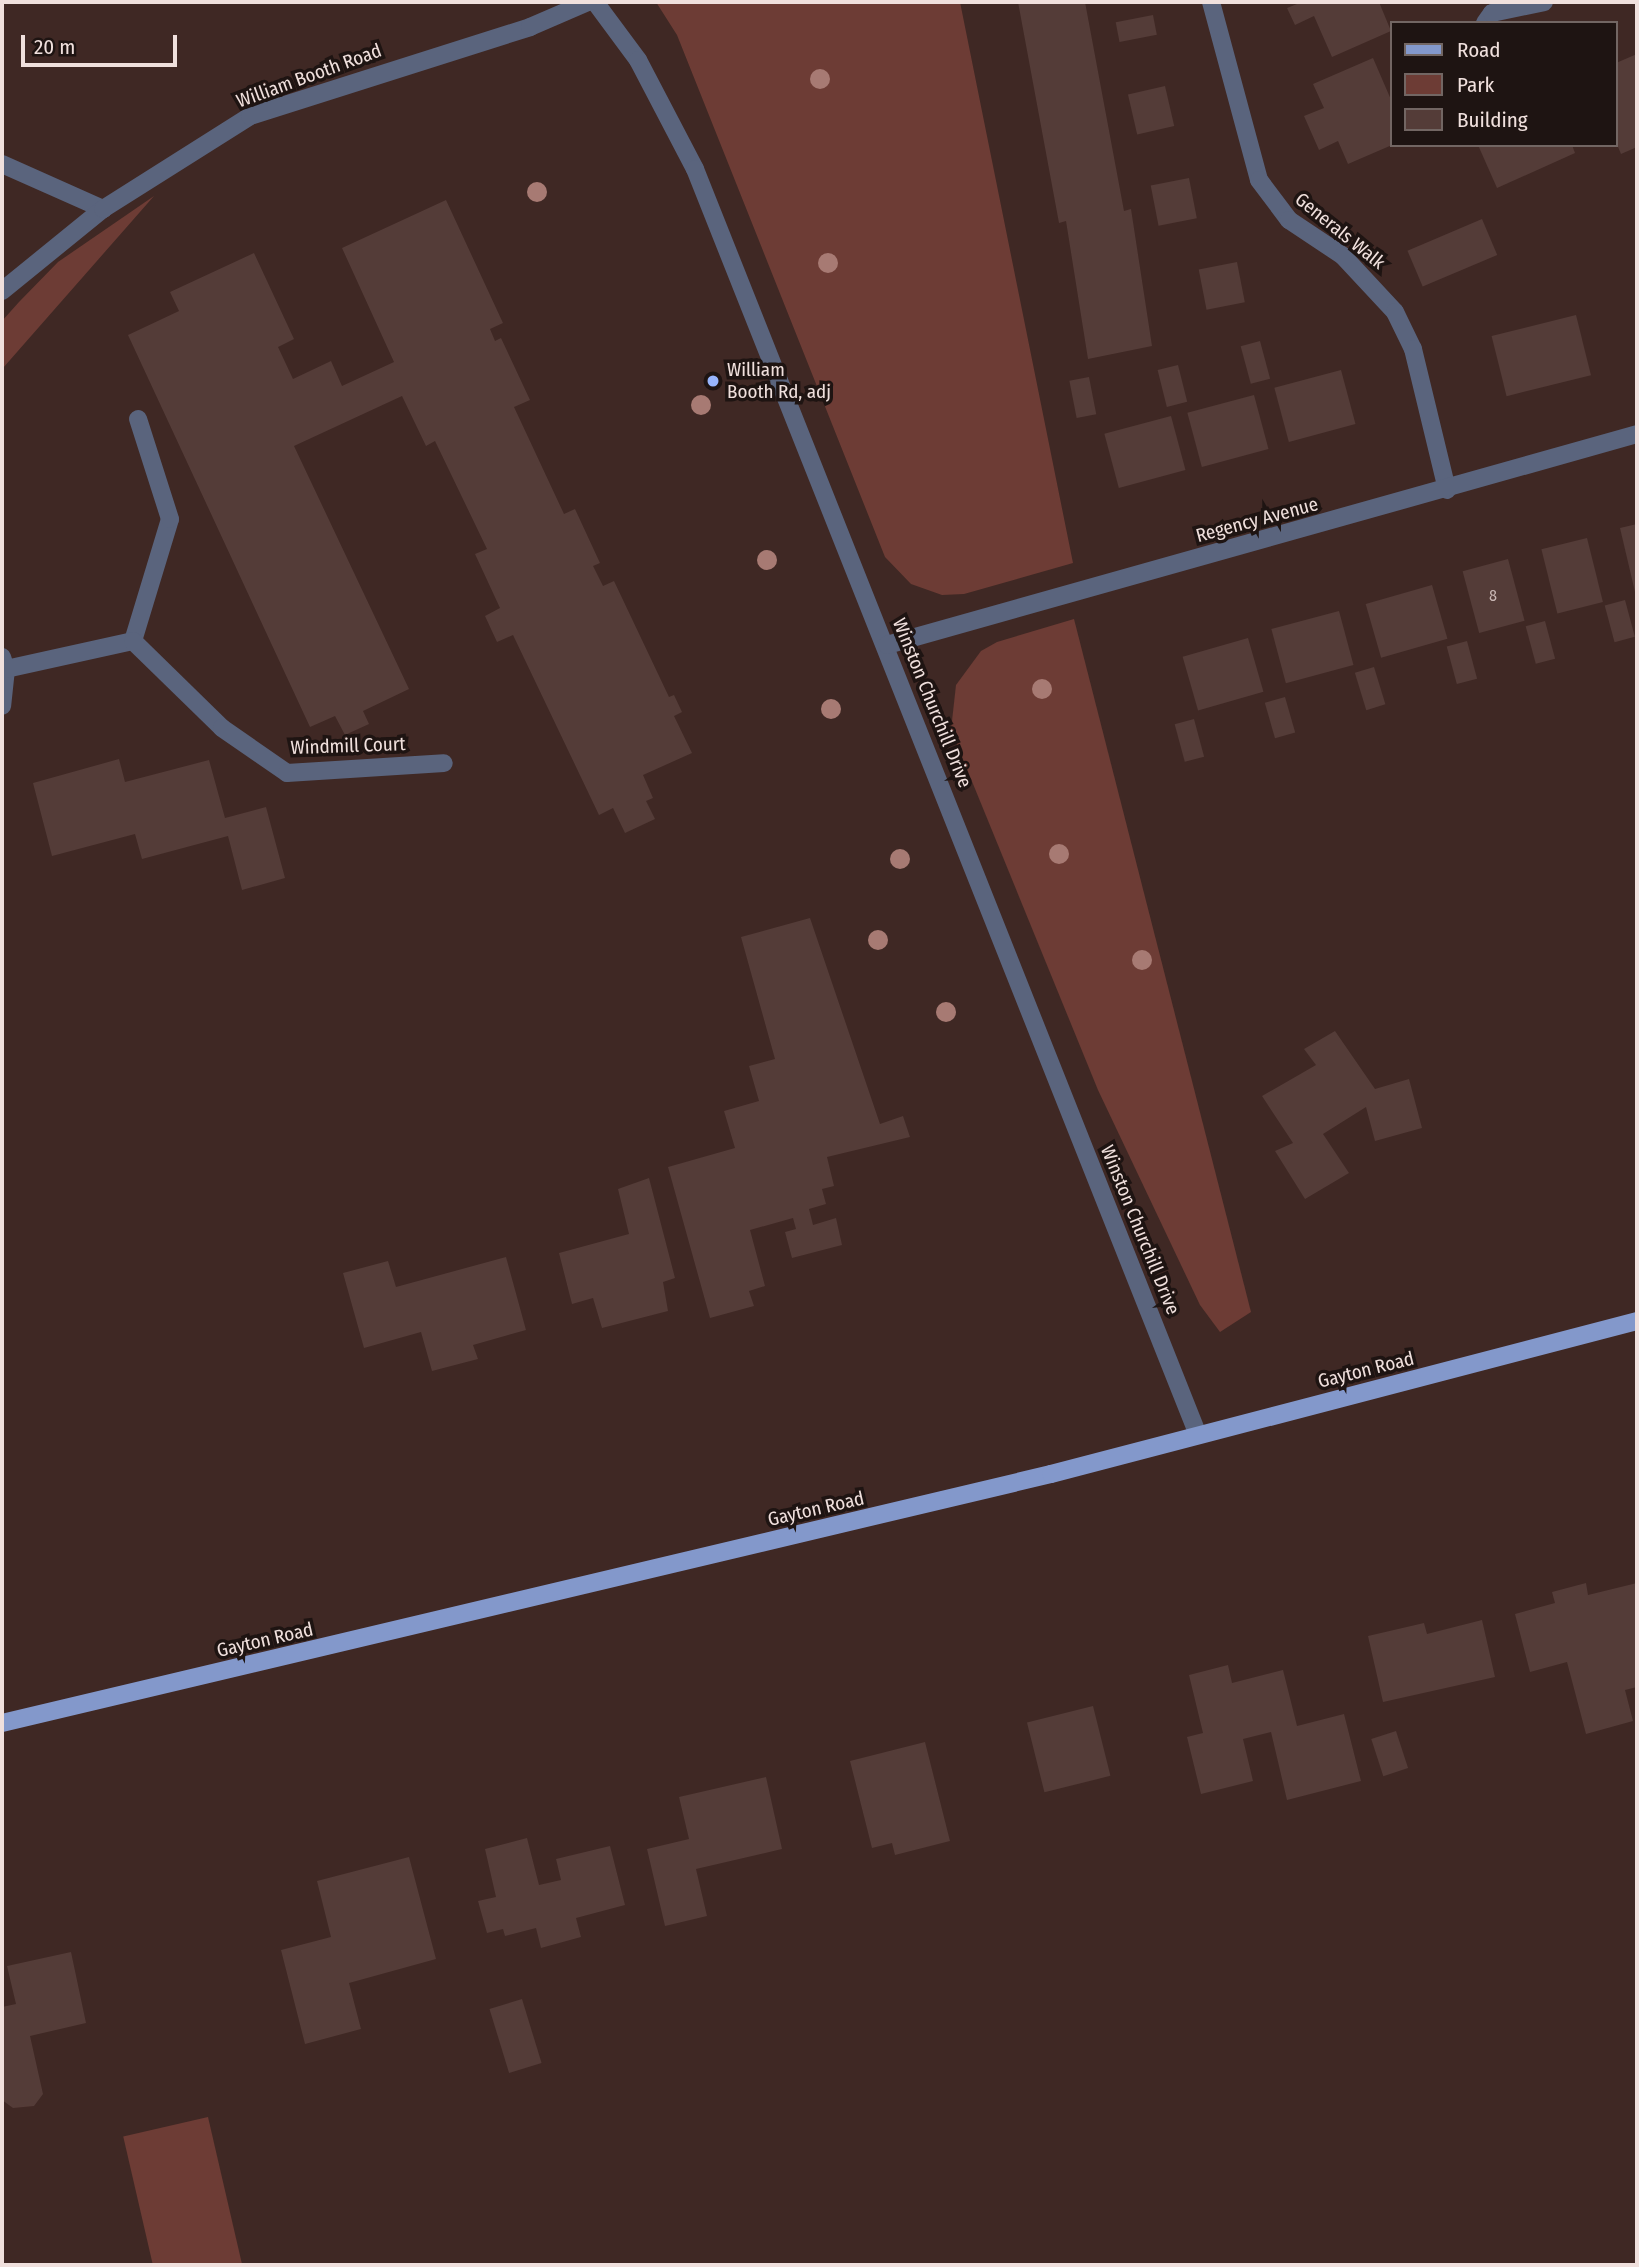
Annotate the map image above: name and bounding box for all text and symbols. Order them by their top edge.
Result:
scale bar [24,21,180,65]
legend [1390,21,1618,147]
text: 20 m [34,34,75,60]
text: Road [1457,37,1501,63]
street label: William Booth Road [233,39,385,113]
text: Park [1457,72,1494,98]
text: Building [1457,107,1528,133]
street label: Generals Walk [1290,188,1390,274]
place label: William Booth Rd, adj [727,359,831,403]
marker: William Booth Rd, adj [705,373,721,389]
street label: Regency Avenue [1193,493,1321,547]
house number: 8 [1489,586,1497,606]
street label: Winston Churchill Drive [888,615,976,791]
street label: Windmill Court [290,733,406,759]
street label: Winston Churchill Drive [1096,1142,1184,1318]
street label: Gayton Road [1316,1347,1416,1393]
street label: Gayton Road [766,1487,866,1531]
street label: Gayton Road [215,1618,315,1662]

